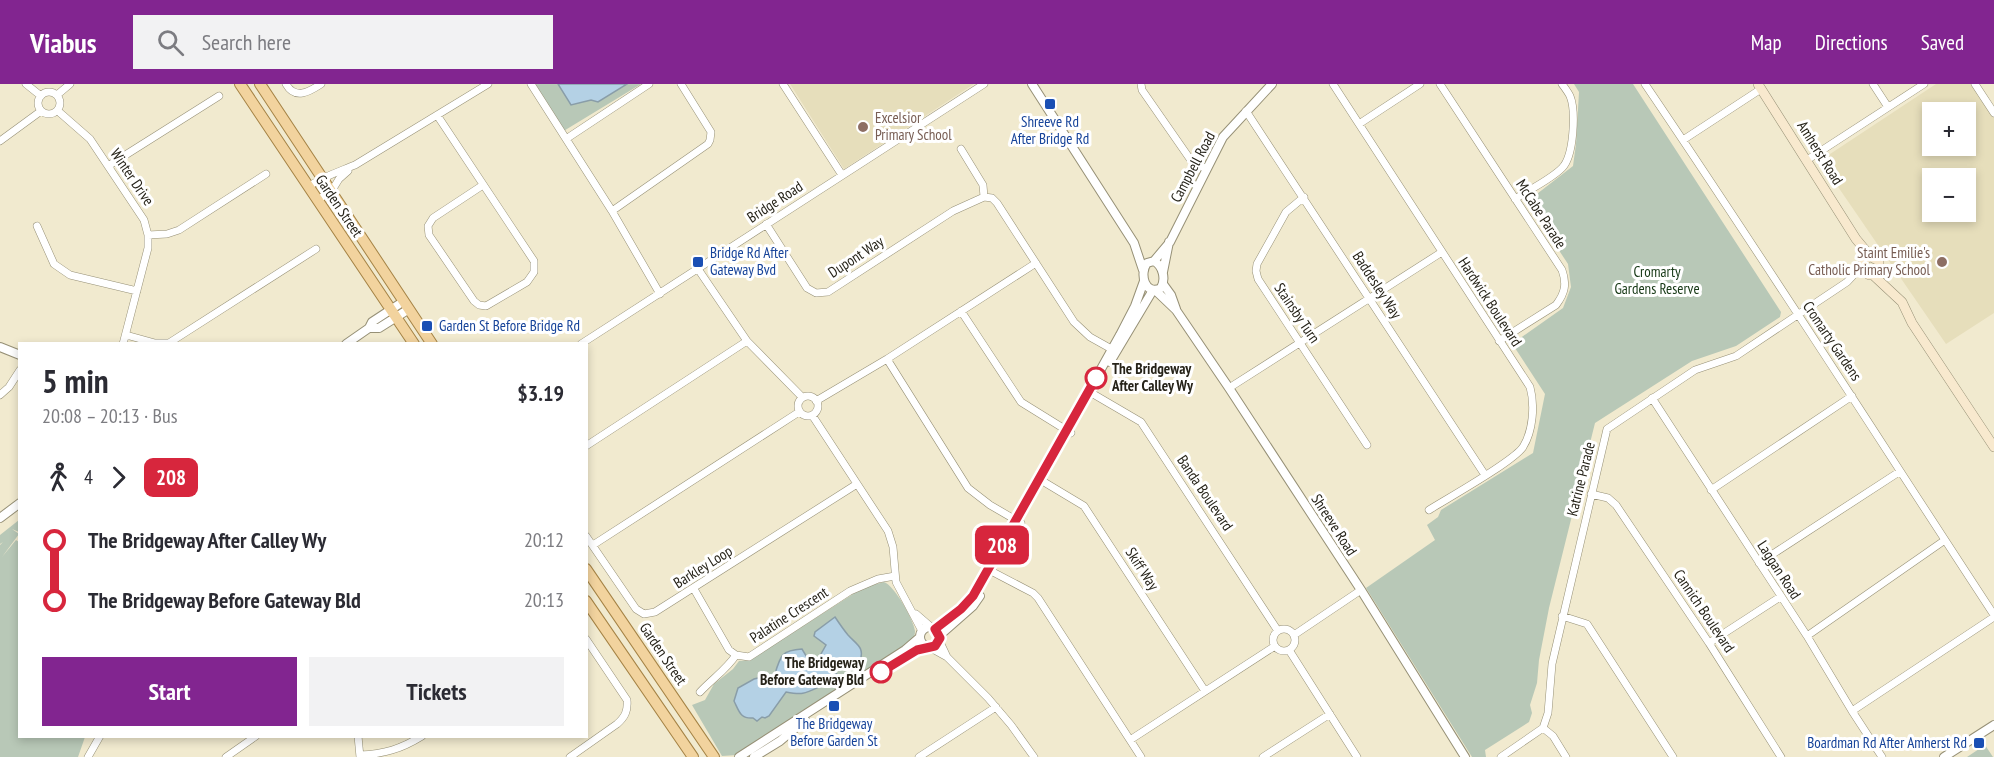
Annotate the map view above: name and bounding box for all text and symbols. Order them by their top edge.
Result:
search box [133,15,553,69]
text: Viabus [30,24,97,61]
icon: search [154,26,187,59]
text: Search here [202,28,291,56]
text: Map [1751,29,1782,56]
text: Directions [1815,29,1888,56]
text: Saved [1921,29,1964,56]
marker: Shreeve Rd After Bridge Rd [1043,97,1057,111]
map controls [1922,102,1976,222]
button: + [1922,102,1976,156]
place label: Excelsior Primary School [875,108,952,144]
place label: Shreeve Rd After Bridge Rd [1011,112,1089,148]
street label: Amherst Road [1793,117,1847,188]
marker: Excelsior Primary School [856,120,870,134]
street label: Campbell Road [1166,128,1219,205]
street label: Winter Drive [106,145,158,209]
button: − [1922,168,1976,222]
street label: Garden Street [312,171,367,240]
street label: McCabe Parade [1512,176,1571,252]
street label: Bridge Road [743,177,806,227]
street label: Dupont Way [824,231,887,282]
place label: Bridge Rd After Gateway Bvd [710,243,789,279]
place label: Staint Emilie's Catholic Primary School [1808,243,1930,279]
street label: Baddesley Way [1349,248,1406,322]
street label: Hardwick Boulevard [1454,254,1526,350]
marker: Bridge Rd After Gateway Bvd [691,255,705,269]
marker: Staint Emilie's Catholic Primary School [1935,255,1949,269]
park label: Cromarty Gardens Reserve [1614,262,1700,298]
street label: Stainsby Turn [1270,279,1324,346]
street label: Cromarty Gardens [1799,297,1866,384]
place label: Garden St Before Bridge Rd [439,316,580,335]
marker: Garden St Before Bridge Rd [420,319,434,333]
text: 5 min [42,359,109,402]
place label: The Bridgeway After Calley Wy [1111,359,1194,395]
marker: The Bridgeway After Calley Wy [1085,367,1107,389]
text: $3.19 [517,379,564,407]
text: 20:08 – 20:13 · Bus [42,403,177,429]
street label: Katrine Parade [1562,440,1599,518]
street label: Banda Boulevard [1173,451,1238,534]
icon: walk [42,461,75,494]
icon: forward [102,461,135,494]
text: 4 [84,464,93,490]
text: 208 [156,464,186,491]
street label: Shreeve Road [1307,490,1361,559]
text: The Bridgeway After Calley Wy [88,526,326,554]
line badge: 208 [968,526,1036,564]
text: 20:12 [524,527,564,553]
text: 208 [987,532,1017,559]
street label: Laggan Road [1753,537,1805,603]
street label: Barkley Loop [670,541,736,592]
street label: Skiff Way [1122,544,1163,594]
street label: Cannich Boulevard [1670,566,1739,656]
street label: Palatine Crescent [746,582,831,647]
text: The Bridgeway Before Gateway Bld [88,586,361,614]
text: 20:13 [524,587,564,613]
street label: Garden Street [636,619,691,688]
place label: The Bridgeway Before Gateway Bld [760,653,865,689]
button: Start [42,657,297,726]
button: Tickets [309,657,564,726]
marker: The Bridgeway Before Gateway Bld [870,661,892,683]
marker: The Bridgeway Before Garden St [827,699,841,713]
place label: The Bridgeway Before Garden St [790,714,878,750]
place label: Boardman Rd After Amherst Rd [1807,733,1967,752]
marker: Boardman Rd After Amherst Rd [1972,736,1986,750]

